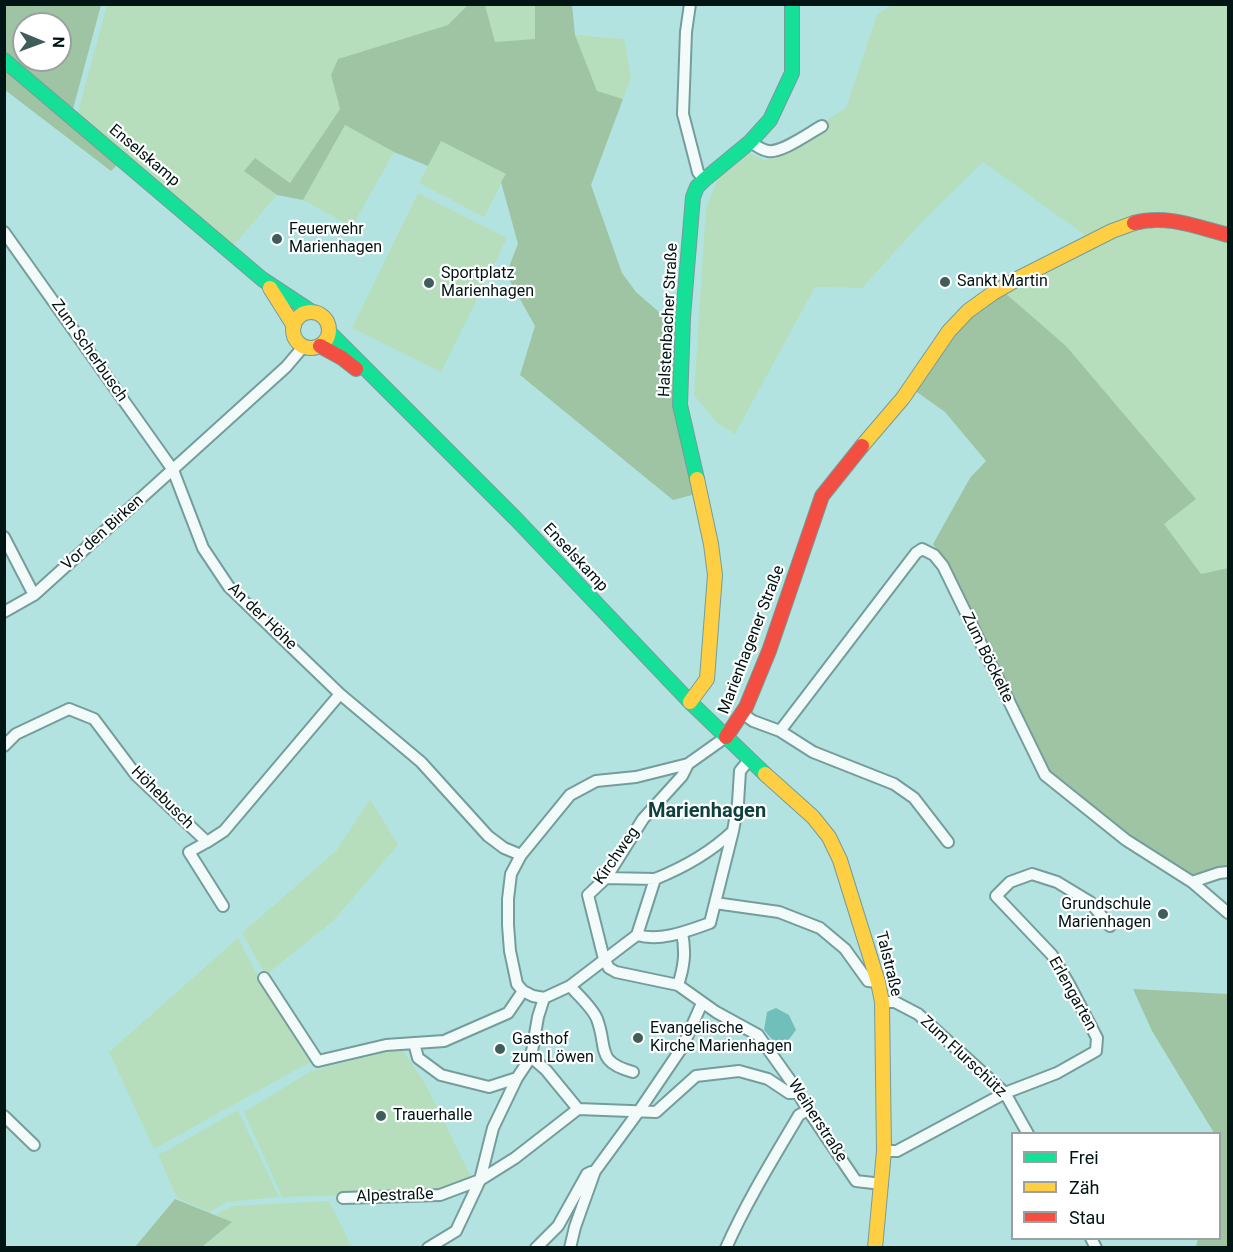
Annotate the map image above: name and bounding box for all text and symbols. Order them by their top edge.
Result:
north arrow [12,12,72,72]
text: N [49,36,68,48]
street label: Enselskamp [105,121,183,191]
place label: Feuerwehr Marienhagen [289,220,382,258]
marker: Feuerwehr Marienhagen [270,232,284,246]
street label: Halstenbacher Straße [655,243,683,397]
place label: Sportplatz Marienhagen [441,264,534,302]
place label: Sankt Martin [957,272,1048,292]
marker: Sankt Martin [938,275,952,289]
marker: Sportplatz Marienhagen [422,276,436,290]
street label: Zum Scherbusch [47,296,131,406]
street label: Vor den Birken [58,491,148,575]
street label: Enselskamp [538,520,612,596]
street label: Marienhagener Straße [715,563,789,717]
street label: An der Höhe [224,580,300,654]
street label: Zum Böckelte [957,610,1017,706]
street label: Höhebusch [127,763,197,833]
district label: Marienhagen [648,800,766,824]
street label: Kirchweg [590,824,644,888]
place label: Grundschule Marienhagen [1058,895,1151,933]
marker: Grundschule Marienhagen [1156,907,1170,921]
street label: Talstraße [871,929,905,999]
street label: Erlengarten [1044,954,1100,1034]
street label: Zum Flurschütz [916,1012,1010,1102]
place label: Evangelische Kirche Marienhagen [650,1019,792,1057]
place label: Gasthof zum Löwen [512,1030,594,1068]
marker: Evangelische Kirche Marienhagen [631,1031,645,1045]
marker: Gasthof zum Löwen [493,1042,507,1056]
street label: Weiherstraße [783,1076,851,1166]
place label: Trauerhalle [393,1106,472,1126]
marker: Trauerhalle [374,1109,388,1123]
legend [1011,1132,1221,1240]
text: Frei [1069,1147,1099,1168]
text: Zäh [1069,1177,1100,1198]
street label: Alpestraße [356,1185,434,1207]
text: Stau [1069,1207,1105,1228]

